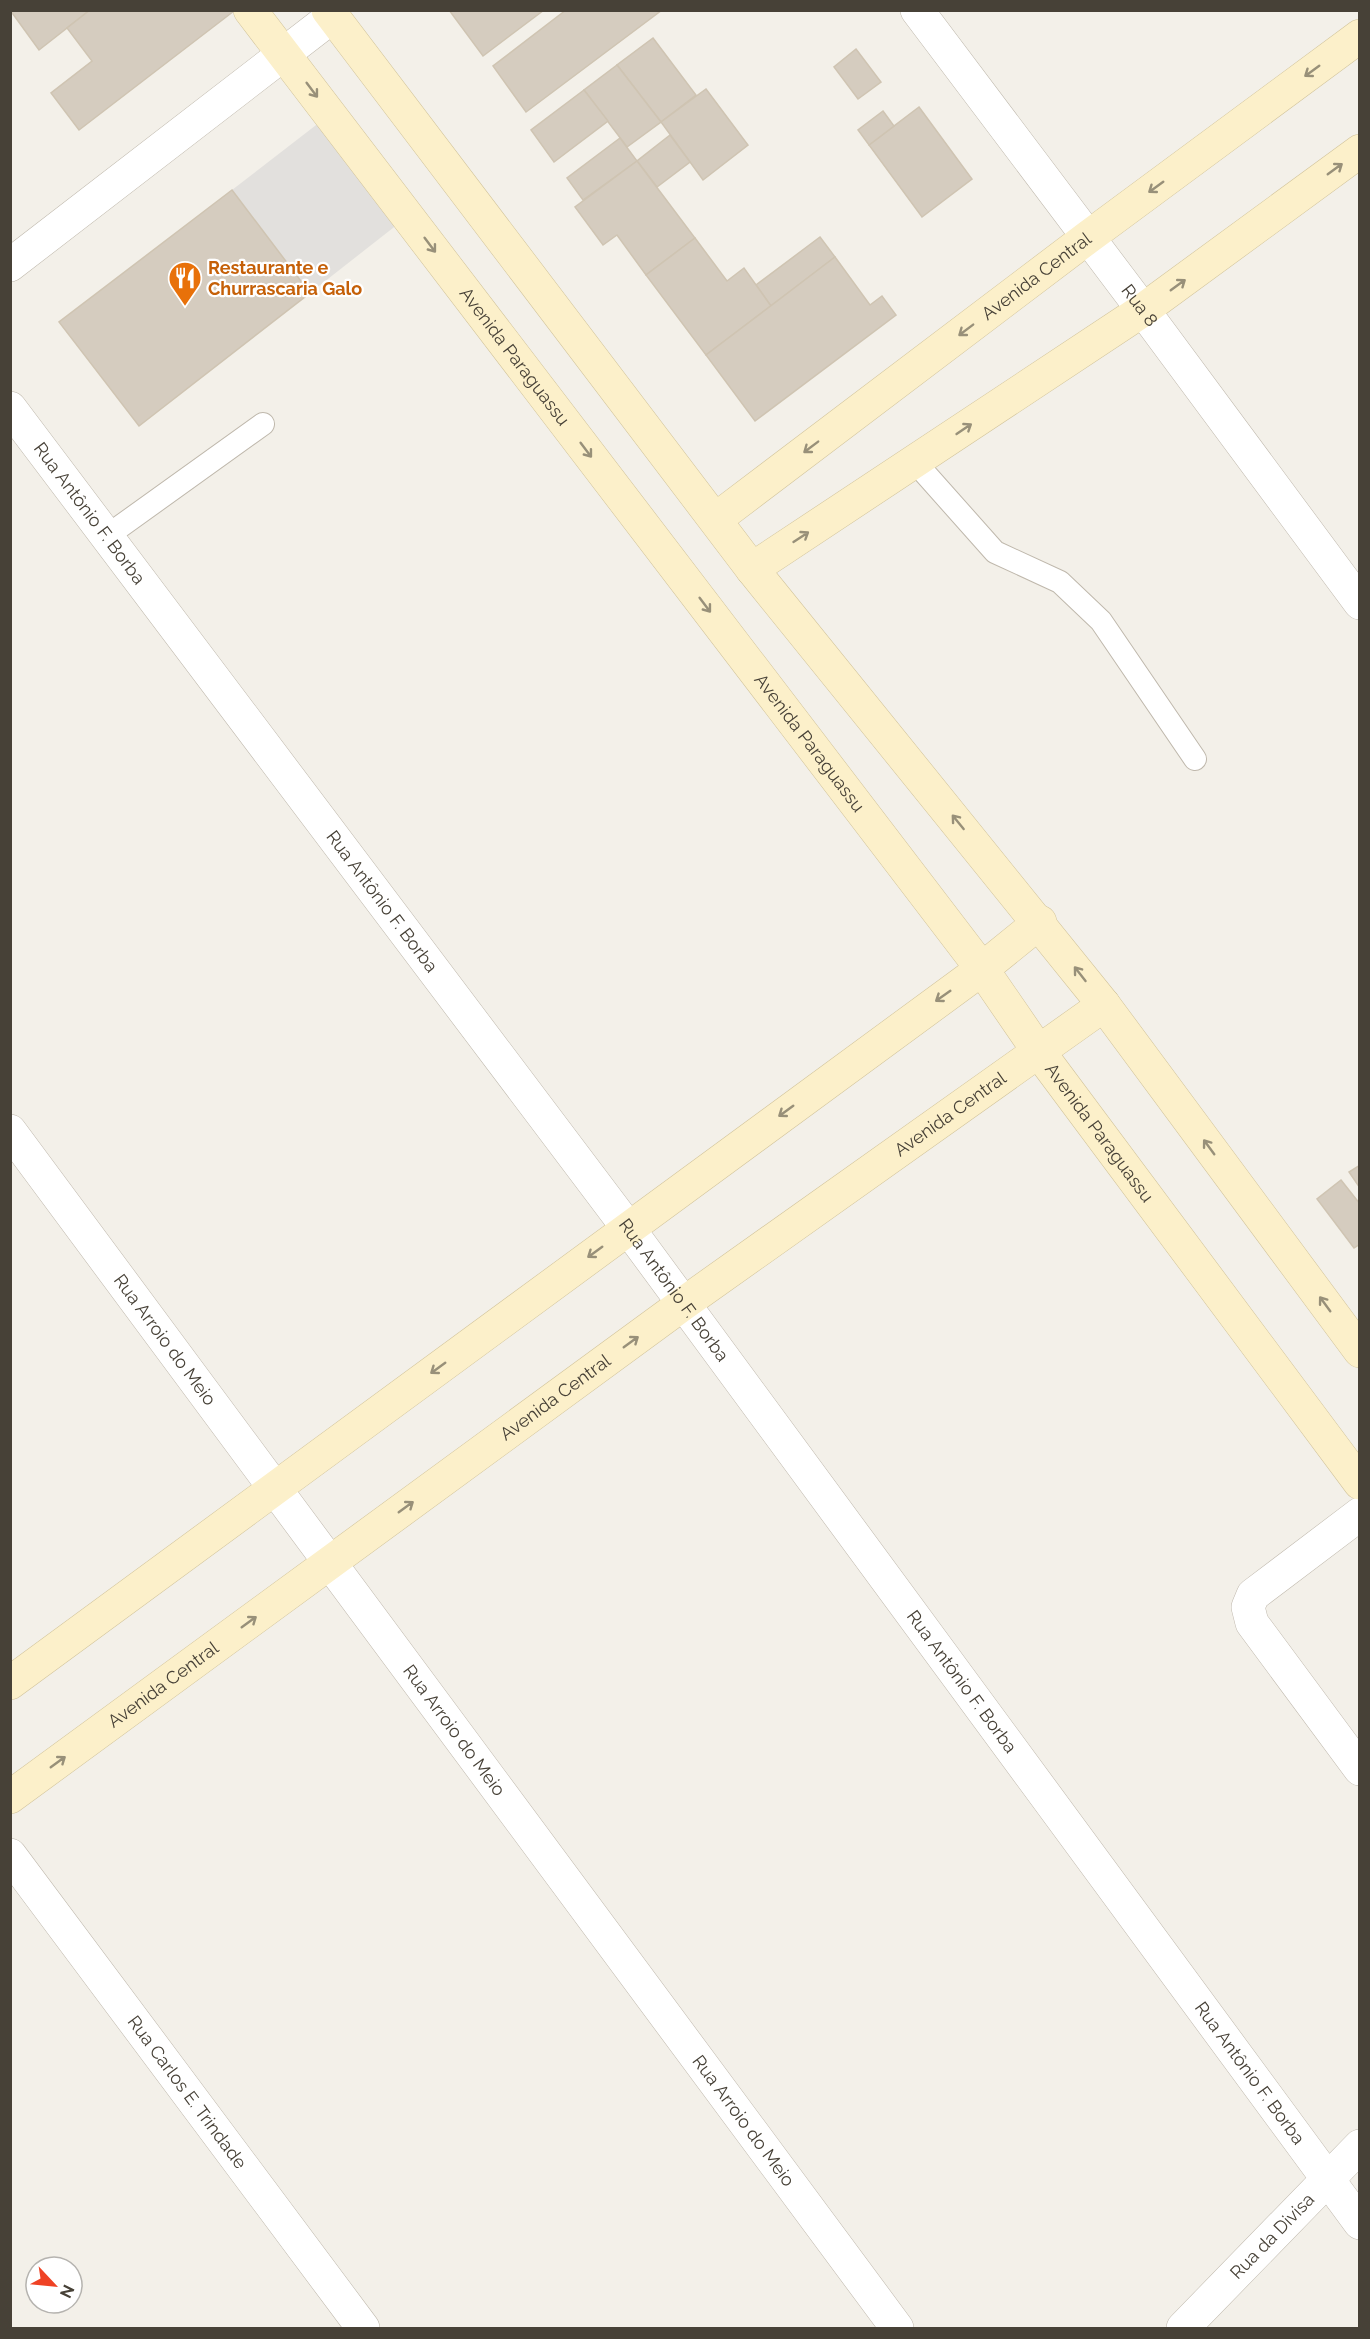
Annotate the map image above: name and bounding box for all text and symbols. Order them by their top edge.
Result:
one-way arrow [1305,65,1321,78]
one-way arrow [305,82,318,98]
one-way arrow [1326,163,1342,175]
one-way arrow [1148,181,1164,193]
street label: Avenida Central [977,228,1095,324]
one-way arrow [423,237,436,253]
place label: Restaurante e Churrascaria Galo [208,257,362,299]
restaurant icon: Restaurante e Churrascaria Galo [167,260,203,307]
one-way arrow [1169,278,1185,291]
street label: Rua 8 [1117,280,1163,331]
street label: Avenida Paraguassu [456,283,574,430]
one-way arrow [959,323,975,336]
one-way arrow [955,423,972,435]
street label: Rua Antônio F. Borba [30,438,150,588]
one-way arrow [803,441,819,454]
one-way arrow [580,442,593,458]
one-way arrow [792,530,809,542]
one-way arrow [698,597,711,613]
street label: Avenida Paraguassu [750,669,869,816]
one-way arrow [952,814,965,830]
street label: Rua Antônio F. Borba [322,826,443,976]
one-way arrow [1074,966,1087,982]
one-way arrow [935,990,952,1002]
street label: Avenida Paraguassu [1041,1059,1158,1206]
street label: Avenida Central [890,1067,1010,1161]
one-way arrow [778,1105,794,1118]
one-way arrow [1203,1140,1215,1156]
street label: Rua Antônio F. Borba [615,1214,734,1365]
one-way arrow [588,1246,604,1258]
street label: Rua Arroio do Meio [110,1270,221,1410]
one-way arrow [1319,1297,1331,1313]
one-way arrow [623,1336,639,1348]
street label: Avenida Central [496,1350,615,1445]
one-way arrow [431,1361,447,1374]
one-way arrow [398,1501,414,1513]
street label: Rua Antônio F. Borba [903,1606,1022,1757]
one-way arrow [240,1616,256,1628]
street label: Avenida Central [104,1637,222,1732]
street label: Rua Arroio do Meio [399,1660,510,1800]
one-way arrow [49,1756,65,1768]
street label: Rua Antônio F. Borba [1191,1997,1310,2148]
street label: Rua Carlos E. Trindade [124,2011,252,2173]
street label: Rua Arroio do Meio [688,2051,800,2191]
street label: Rua da Divisa [1226,2189,1318,2283]
north arrow [24,2255,84,2315]
text: N [56,2282,78,2301]

